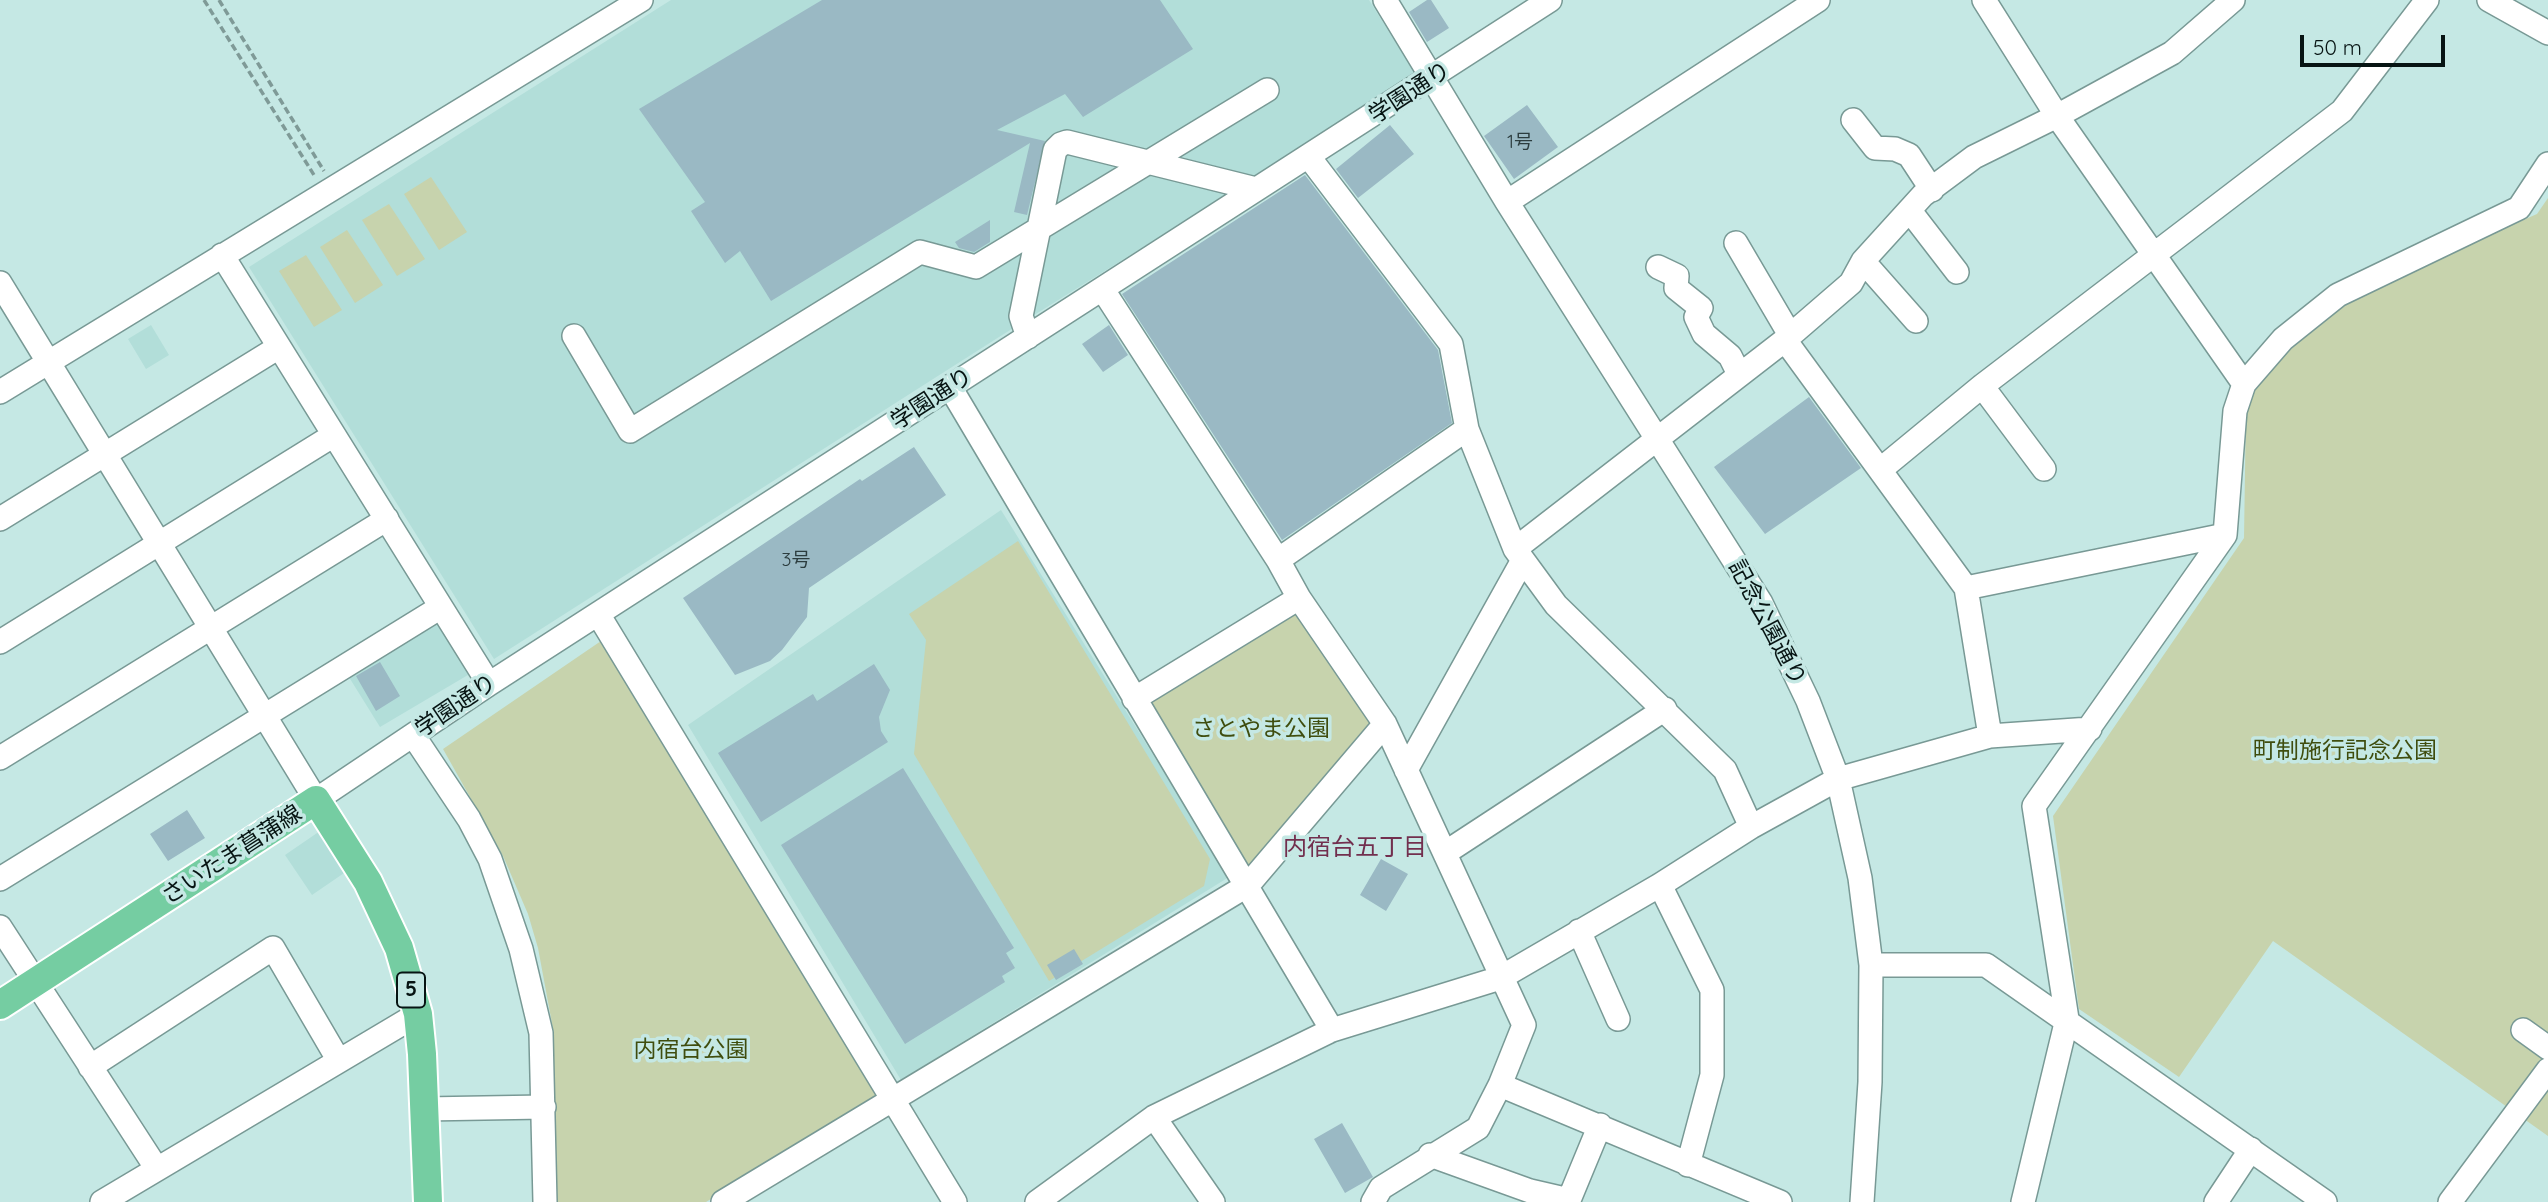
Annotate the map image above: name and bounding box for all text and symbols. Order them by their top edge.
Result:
scale bar [2303,21,2448,65]
text: 50 m [2313,34,2362,60]
street label: 学園通り [1364,56,1456,130]
house number: 1号 [1507,131,1533,153]
street label: 学園通り [886,362,978,436]
house number: 3号 [782,549,810,571]
street label: 記念公園通り [1722,556,1812,690]
street label: 学園通り [410,669,502,743]
park label: さとやま公園 [1192,715,1330,743]
park label: 町制施行記念公園 [2253,737,2437,765]
street label: さいたま菖蒲線 [157,800,307,910]
district label: 内宿台五丁目 [1283,834,1427,862]
road number: 5 [397,972,425,1007]
park label: 内宿台公園 [634,1036,748,1064]

